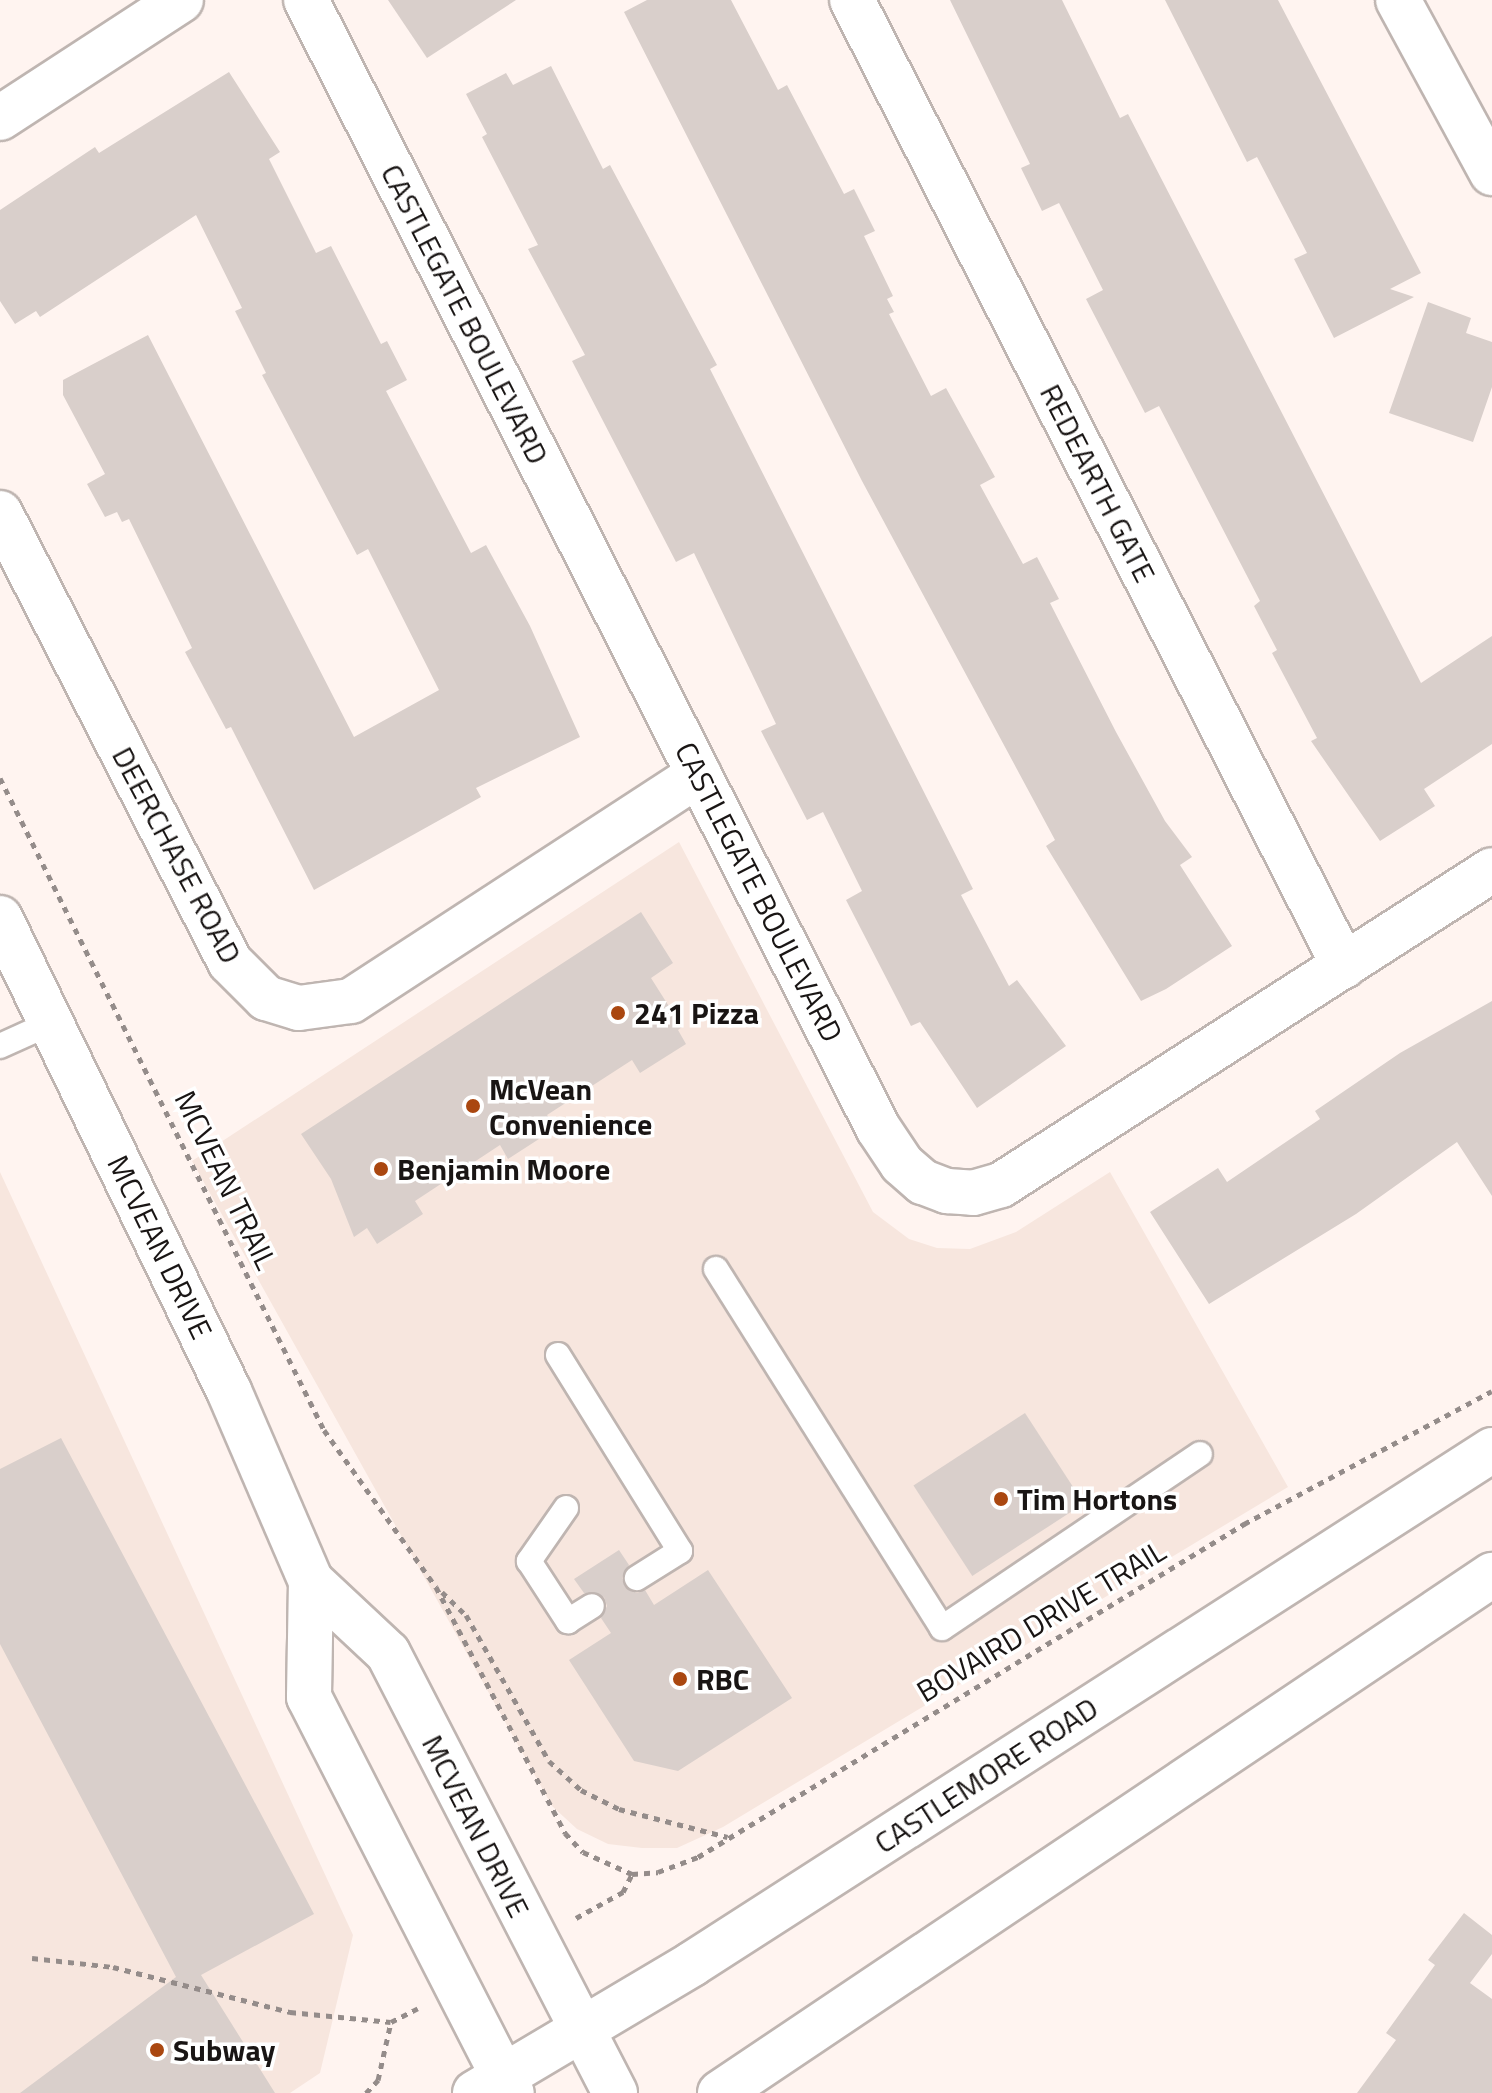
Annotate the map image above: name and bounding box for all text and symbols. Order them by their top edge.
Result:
street label: CASTLEGATE BOULEVARD [374,158,556,470]
street label: REDEARTH GATE [1033,378,1163,588]
street label: CASTLEGATE BOULEVARD [668,736,850,1048]
street label: DEERCHASE ROAD [105,741,249,969]
place label: 241 Pizza [634,995,759,1031]
marker: 241 Pizza [609,1004,627,1022]
place label: McVean Convenience [489,1071,652,1142]
street label: MCVEAN TRAIL [167,1085,285,1275]
marker: McVean Convenience [464,1097,482,1115]
street label: MCVEAN DRIVE [100,1149,220,1345]
place label: Benjamin Moore [397,1151,610,1187]
marker: Benjamin Moore [372,1160,390,1178]
place label: Tim Hortons [1017,1481,1177,1517]
marker: Tim Hortons [992,1490,1010,1508]
street label: BOVAIRD DRIVE TRAIL [910,1532,1172,1710]
place label: RBC [696,1661,749,1697]
marker: RBC [671,1670,689,1688]
street label: CASTLEMORE ROAD [868,1689,1104,1861]
street label: MCVEAN DRIVE [415,1729,537,1923]
place label: Subway [173,2032,276,2068]
marker: Subway [148,2041,166,2059]

